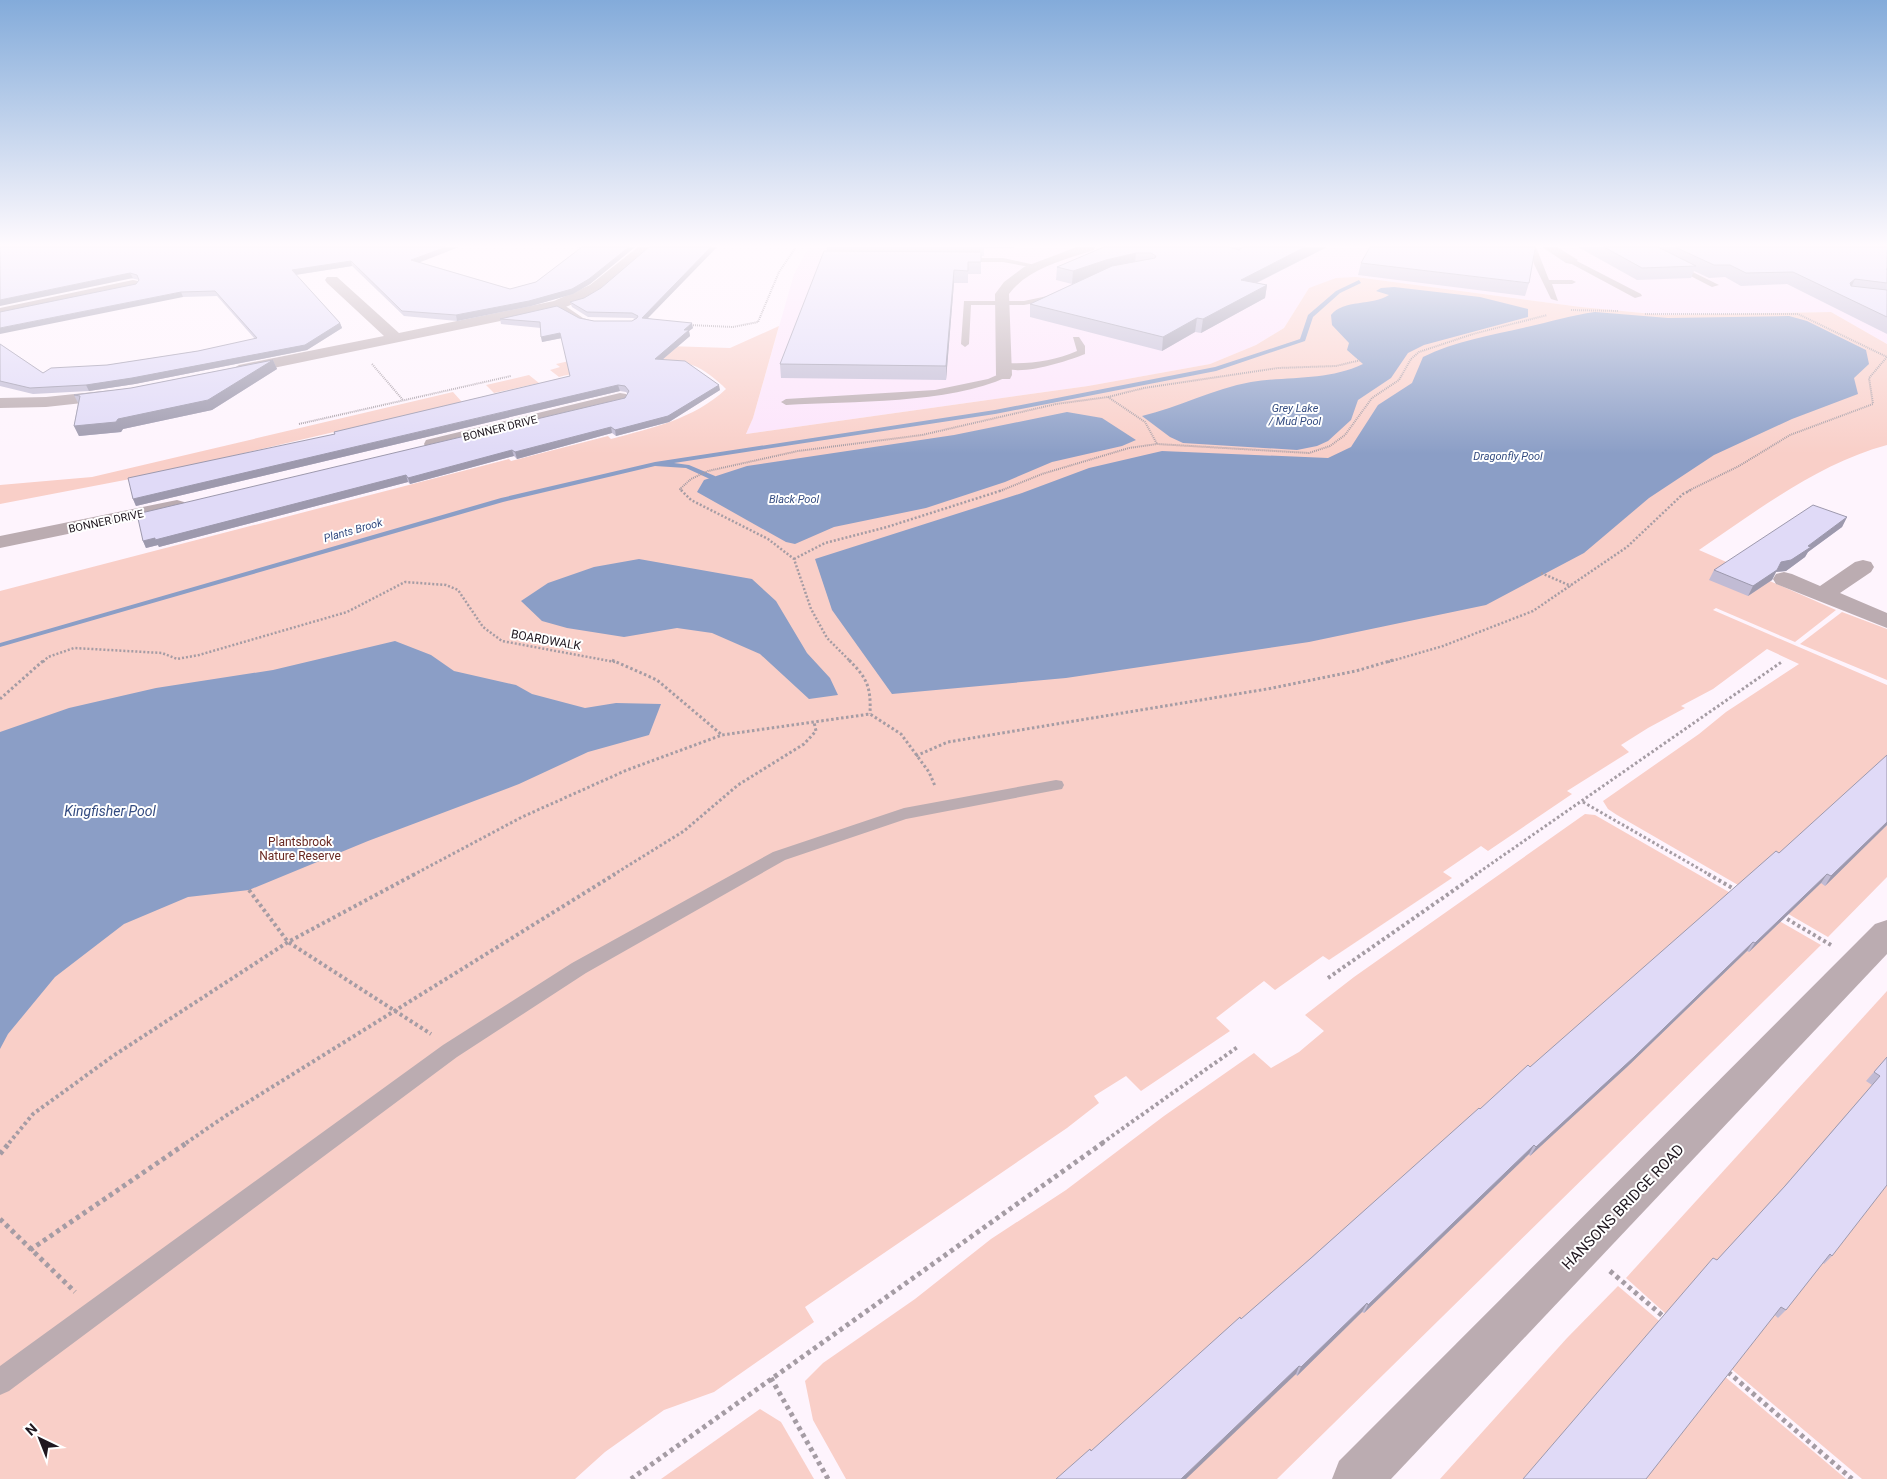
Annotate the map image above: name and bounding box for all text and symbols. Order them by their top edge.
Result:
water label: Grey Lake / Mud Pool [1268,402,1322,428]
street label: BONNER DRIVE [462,413,539,444]
water label: Dragonfly Pool [1473,450,1543,463]
water label: Black Pool [769,493,819,506]
street label: BONNER DRIVE [68,507,145,536]
water label: Plants Brook [322,516,385,545]
street label: BOARDWALK [510,627,583,653]
water label: Kingfisher Pool [64,803,156,819]
park label: Plantsbrook Nature Reserve [259,835,341,863]
street label: HANSONS BRIDGE ROAD [1558,1140,1688,1274]
north arrow [15,1414,65,1464]
text: N [22,1420,40,1439]

